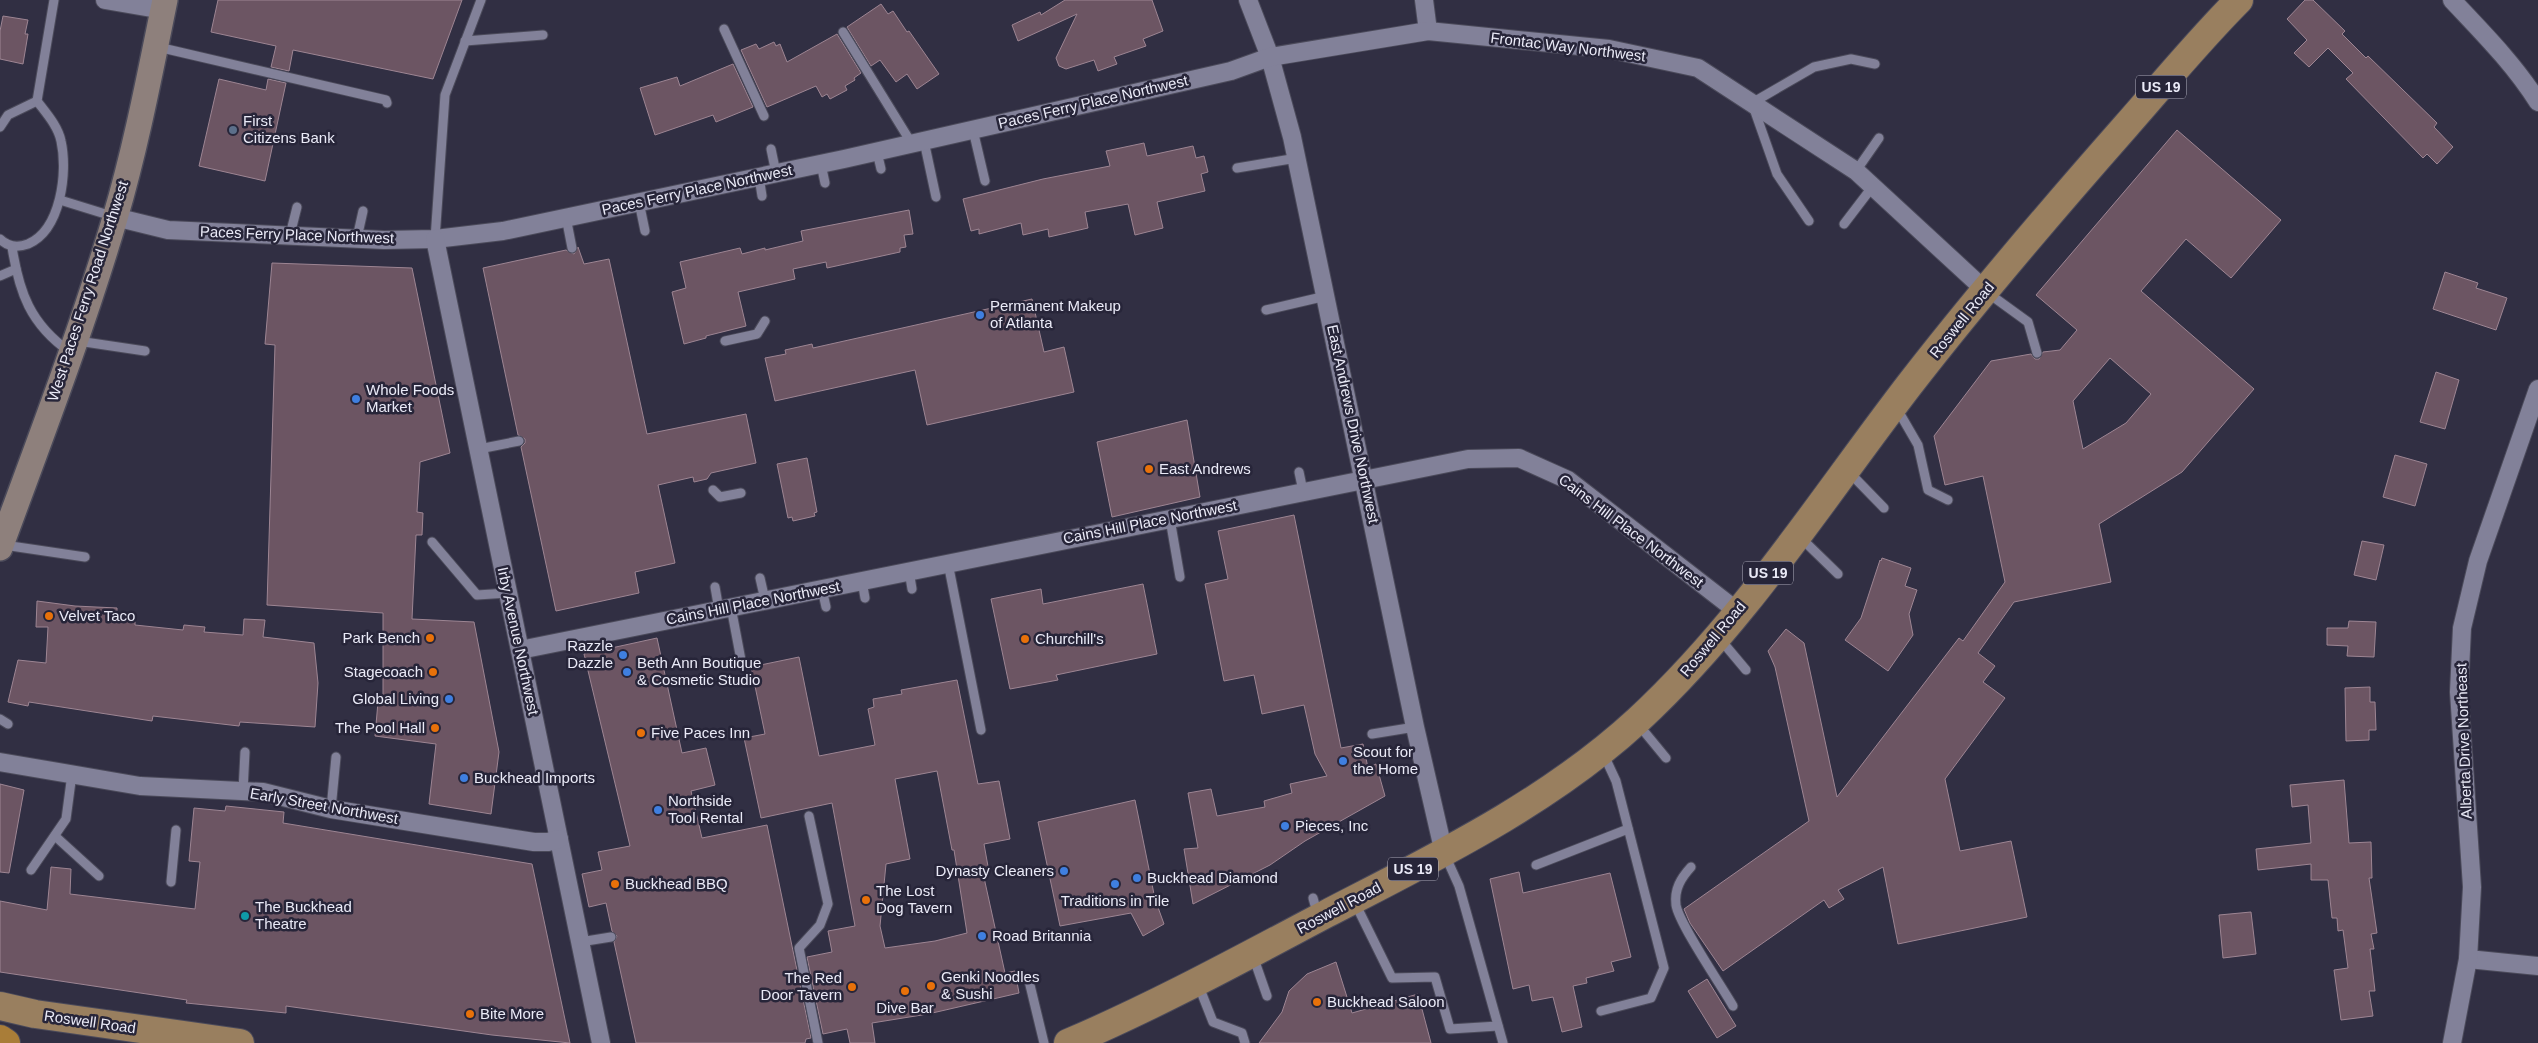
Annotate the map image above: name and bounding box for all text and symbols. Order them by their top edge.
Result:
street label: Frontac Way Northwest [1490,29,1647,65]
street label: Paces Ferry Place Northwest [996,71,1190,132]
road number: US 19 [2136,75,2186,98]
place label: First Citizens Bank [243,112,335,146]
marker: First Citizens Bank [227,124,239,136]
street label: Paces Ferry Place Northwest [600,161,794,218]
street label: West Paces Ferry Road Northwest [44,178,131,403]
street label: Paces Ferry Place Northwest [200,223,395,246]
street label: Roswell Road [1926,278,1997,361]
place label: Permanent Makeup of Atlanta [990,297,1121,331]
marker: Permanent Makeup of Atlanta [974,309,986,321]
street label: East Andrews Drive Northwest [1324,323,1383,526]
place label: Whole Foods Market [366,381,454,415]
marker: Whole Foods Market [350,393,362,405]
place label: East Andrews [1159,460,1251,477]
marker: East Andrews [1143,463,1155,475]
street label: Cains Hill Place Northwest [1556,471,1708,591]
street label: Cains Hill Place Northwest [1062,496,1239,547]
road number: US 19 [1743,562,1793,584]
street label: Irby Avenue Northwest [495,565,543,717]
street label: Cains Hill Place Northwest [665,577,842,628]
street label: Roswell Road [1676,598,1749,680]
place label: Velvet Taco [59,607,135,624]
marker: Velvet Taco [43,610,55,622]
place label: Park Bench [342,629,420,646]
place label: Churchill's [1035,630,1104,647]
marker: Park Bench [424,632,436,644]
marker: Churchill's [1019,633,1031,645]
place label: Razzle Dazzle [567,637,613,671]
marker: Razzle Dazzle [617,649,629,661]
place label: Beth Ann Boutique & Cosmetic Studio [637,654,761,688]
street label: Alberta Drive Northeast [2452,662,2475,819]
place label: Stagecoach [344,663,423,680]
marker: Stagecoach [427,666,439,678]
marker: Beth Ann Boutique & Cosmetic Studio [621,666,633,678]
place label: Global Living [352,690,439,707]
marker: Global Living [443,693,455,705]
place label: The Pool Hall [335,719,425,736]
marker: The Pool Hall [429,722,441,734]
place label: Five Paces Inn [651,724,750,741]
marker: Five Paces Inn [635,727,647,739]
place label: Scout for the Home [1353,743,1418,777]
marker: Scout for the Home [1337,755,1349,767]
place label: Buckhead Imports [474,769,595,786]
marker: Buckhead Imports [458,772,470,784]
street label: Early Street Northwest [249,784,400,827]
place label: Northside Tool Rental [668,792,743,826]
marker: Northside Tool Rental [652,804,664,816]
place label: Pieces, Inc [1295,817,1369,834]
marker: Pieces, Inc [1279,820,1291,832]
road number: US 19 [1388,858,1438,881]
place label: Dynasty Cleaners [936,862,1054,879]
marker: Dynasty Cleaners [1058,865,1070,877]
place label: Buckhead Diamond [1147,869,1278,886]
marker: Buckhead Diamond [1131,872,1143,884]
place label: Buckhead BBQ [625,875,728,892]
marker: Buckhead BBQ [609,878,621,890]
marker: Traditions in Tile [1109,878,1121,890]
street label: Roswell Road [1294,878,1384,937]
place label: The Lost Dog Tavern [876,882,952,916]
place label: Traditions in Tile [1061,892,1169,909]
marker: The Lost Dog Tavern [860,894,872,906]
place label: The Buckhead Theatre [255,898,352,932]
marker: The Buckhead Theatre [239,910,251,922]
place label: Road Britannia [992,927,1092,944]
marker: Road Britannia [976,930,988,942]
place label: Genki Noodles & Sushi [941,968,1039,1002]
place label: The Red Door Tavern [761,969,842,1003]
marker: Genki Noodles & Sushi [925,980,937,992]
marker: The Red Door Tavern [846,981,858,993]
marker: Dive Bar [899,985,911,997]
place label: Buckhead Saloon [1327,993,1445,1010]
marker: Buckhead Saloon [1311,996,1323,1008]
place label: Dive Bar [876,999,934,1016]
place label: Bite More [480,1005,544,1022]
street label: Roswell Road [43,1007,137,1036]
marker: Bite More [464,1008,476,1020]

